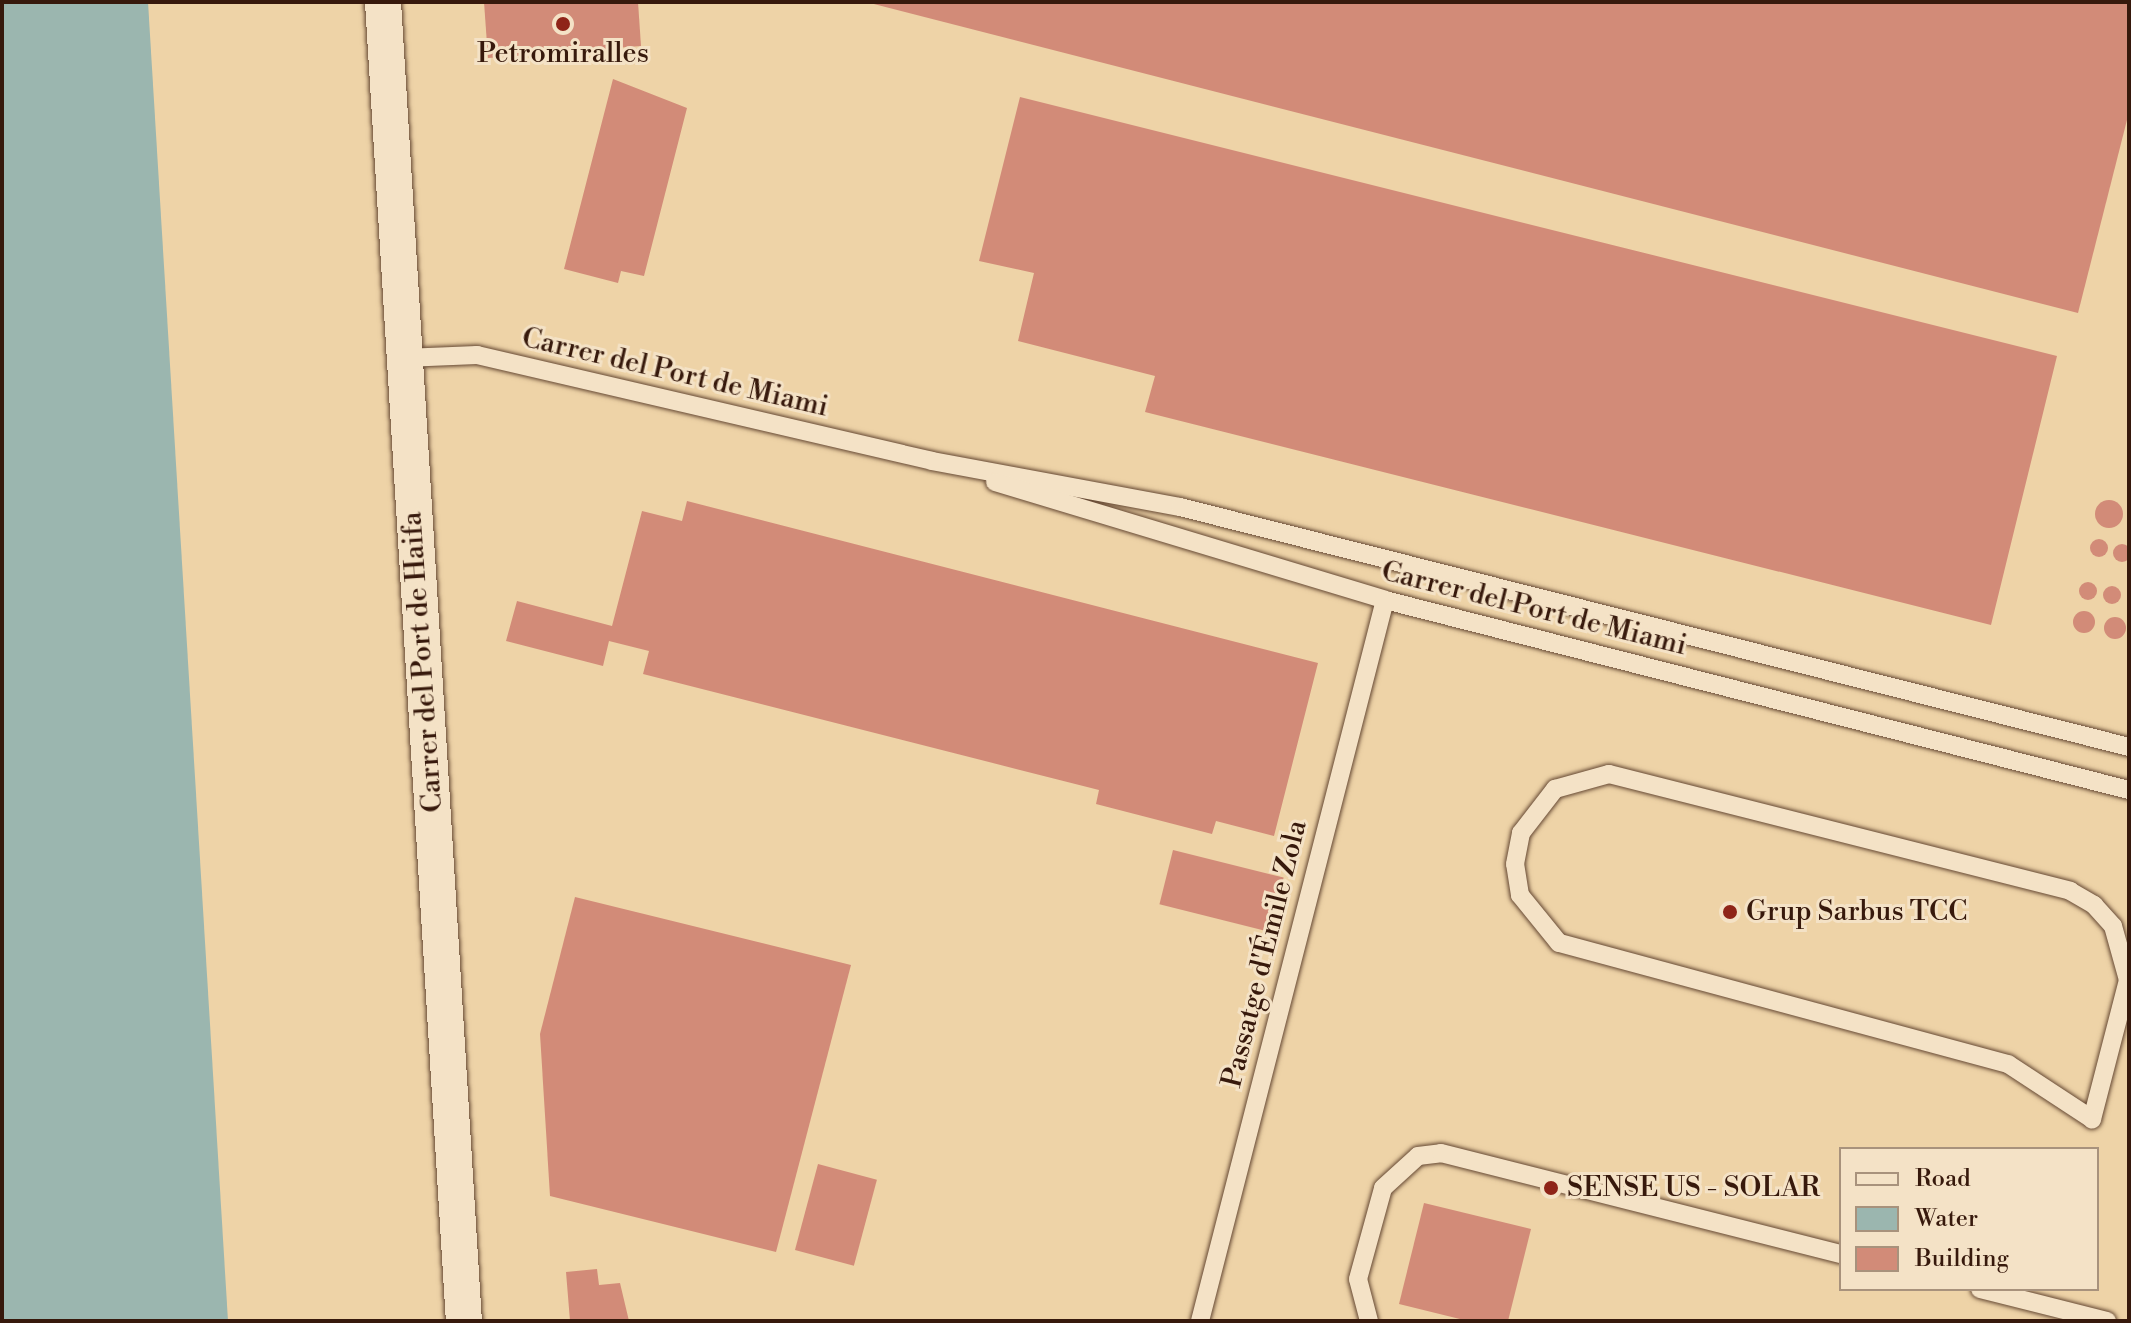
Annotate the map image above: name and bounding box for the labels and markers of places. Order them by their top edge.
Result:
marker: Petromiralles [554,15,572,33]
place label: Petromiralles [477,37,649,71]
place label: Grup Sarbus TCC [1746,895,1967,929]
marker: Grup Sarbus TCC [1721,903,1739,921]
place label: SENSE US - SOLAR [1567,1171,1819,1205]
marker: SENSE US - SOLAR [1542,1179,1560,1197]

